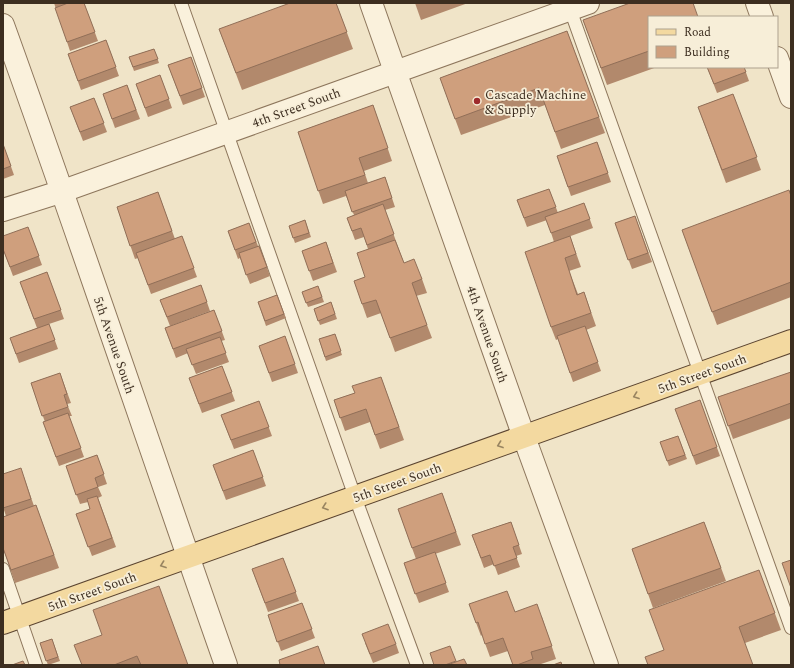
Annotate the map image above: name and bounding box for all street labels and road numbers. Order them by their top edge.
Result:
street label: 4th Street South [249,83,344,133]
street label: 4th Avenue South [461,283,513,386]
street label: 5th Avenue South [88,294,140,397]
street label: 5th Street South [655,349,750,399]
street label: 5th Street South [350,458,445,508]
street label: 5th Street South [45,567,140,617]

